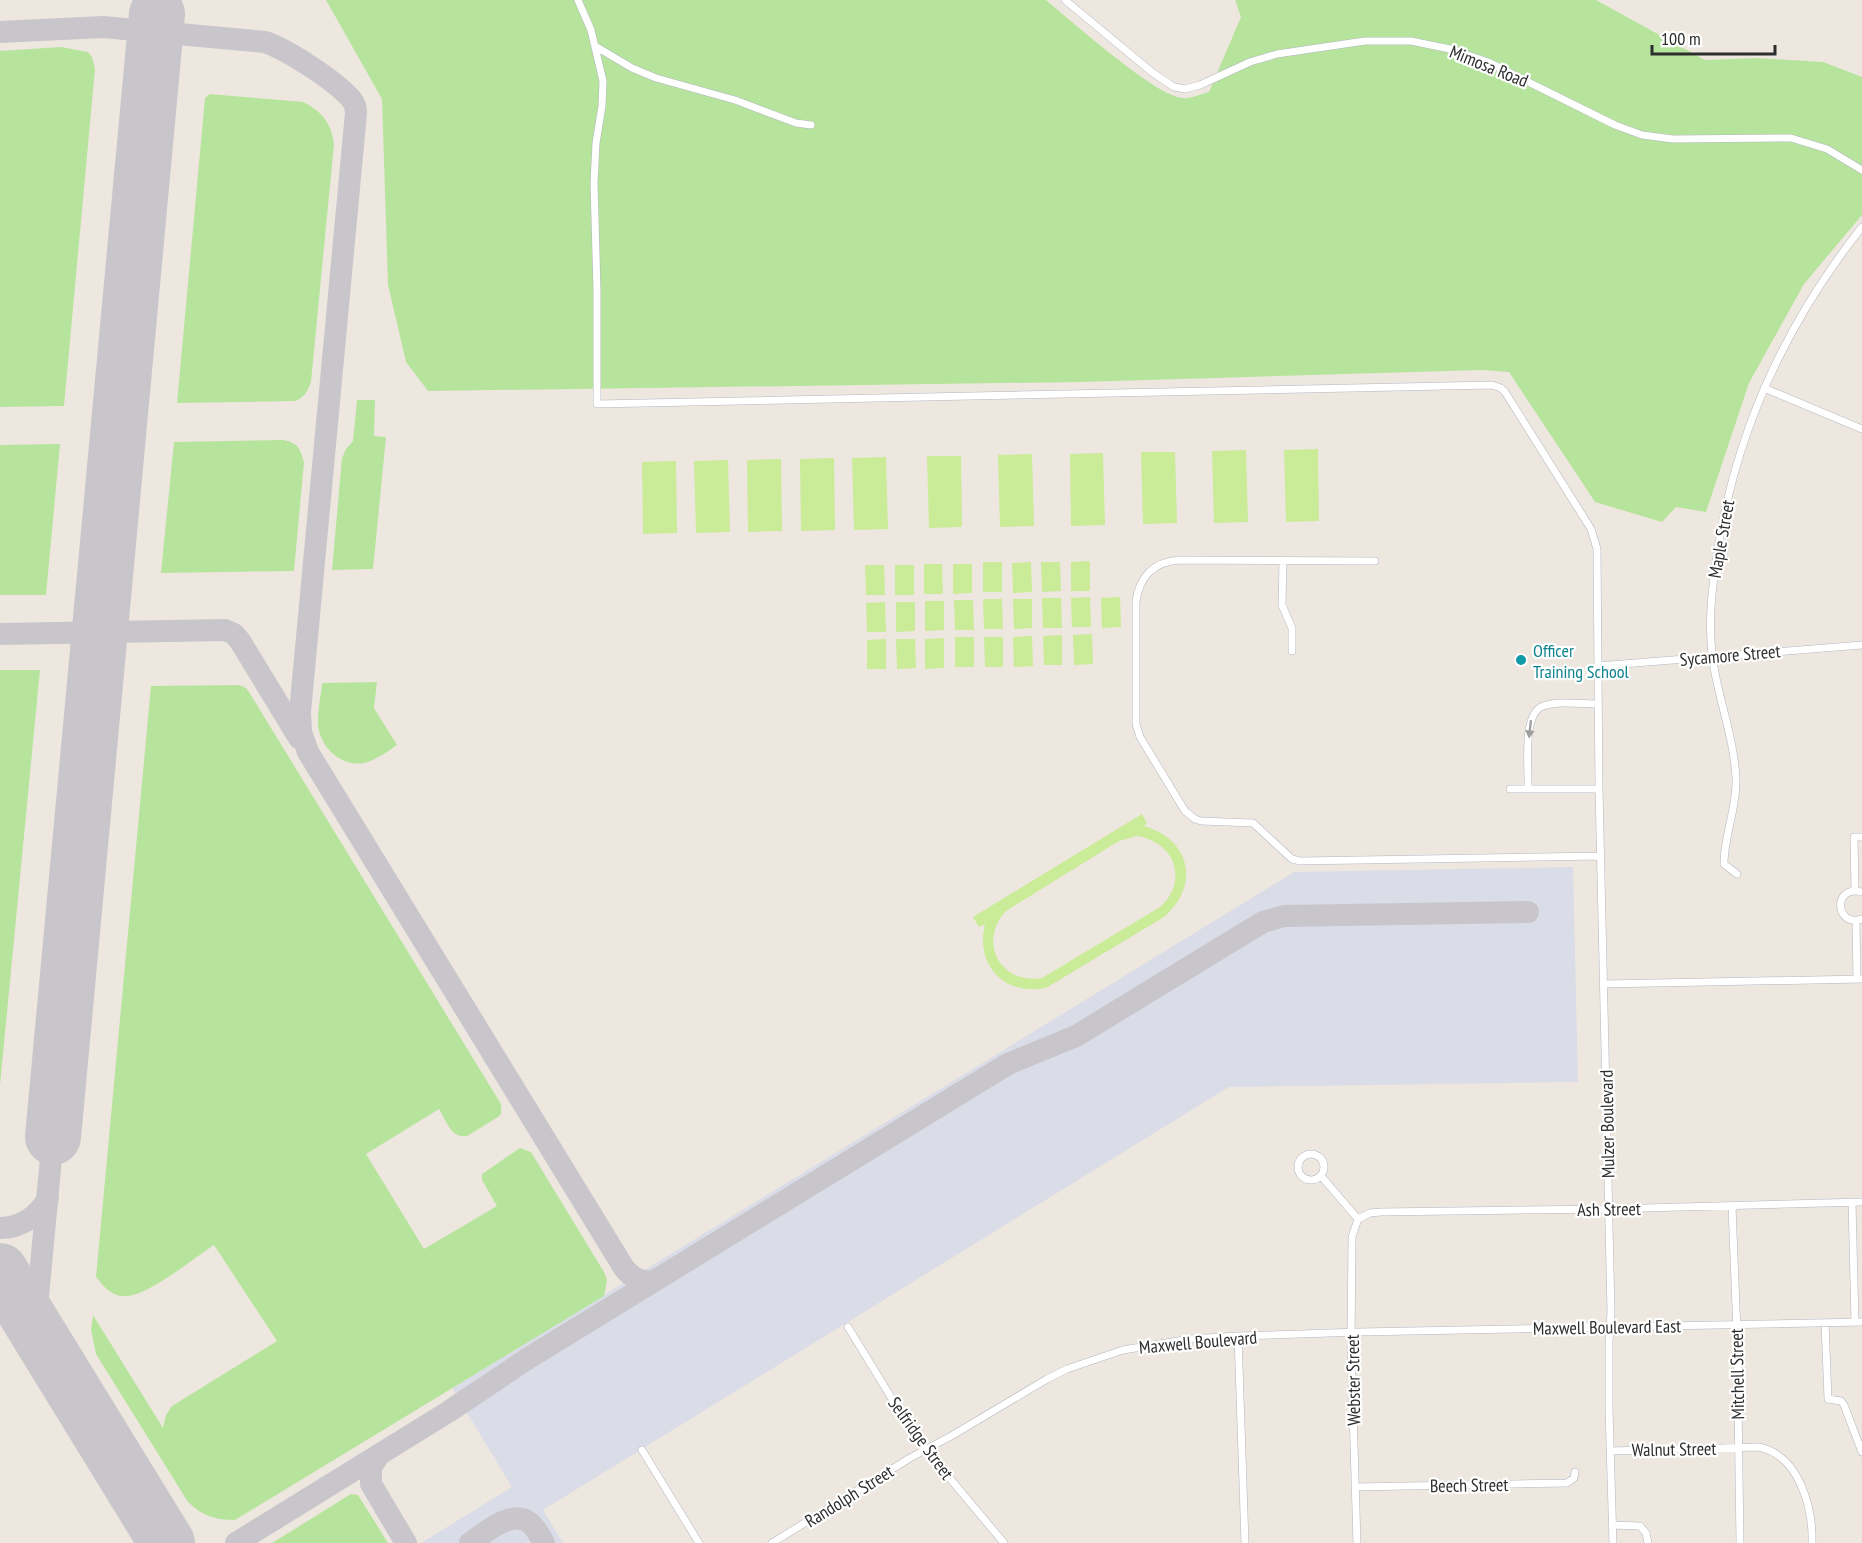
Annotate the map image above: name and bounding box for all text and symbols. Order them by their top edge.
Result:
scale bar [1652,18,1775,56]
text: 100 m [1661,27,1701,50]
street label: Mimosa Road [1446,40,1532,92]
street label: Maple Street [1703,498,1739,580]
place label: Officer Training School [1533,639,1629,683]
street label: Sycamore Street [1679,639,1781,671]
marker: Officer Training School [1514,653,1528,667]
one-way arrow [1525,719,1535,738]
street label: Mulzer Boulevard [1595,1070,1619,1178]
street label: Ash Street [1577,1197,1641,1221]
street label: Maxwell Boulevard East [1533,1314,1681,1340]
street label: Maxwell Boulevard [1138,1325,1258,1359]
street label: Mitchell Street [1725,1328,1749,1420]
street label: Webster Street [1341,1334,1365,1426]
street label: Selfridge Street [883,1392,959,1484]
street label: Walnut Street [1631,1437,1717,1461]
street label: Randolph Street [800,1460,898,1532]
street label: Beech Street [1430,1473,1508,1497]

